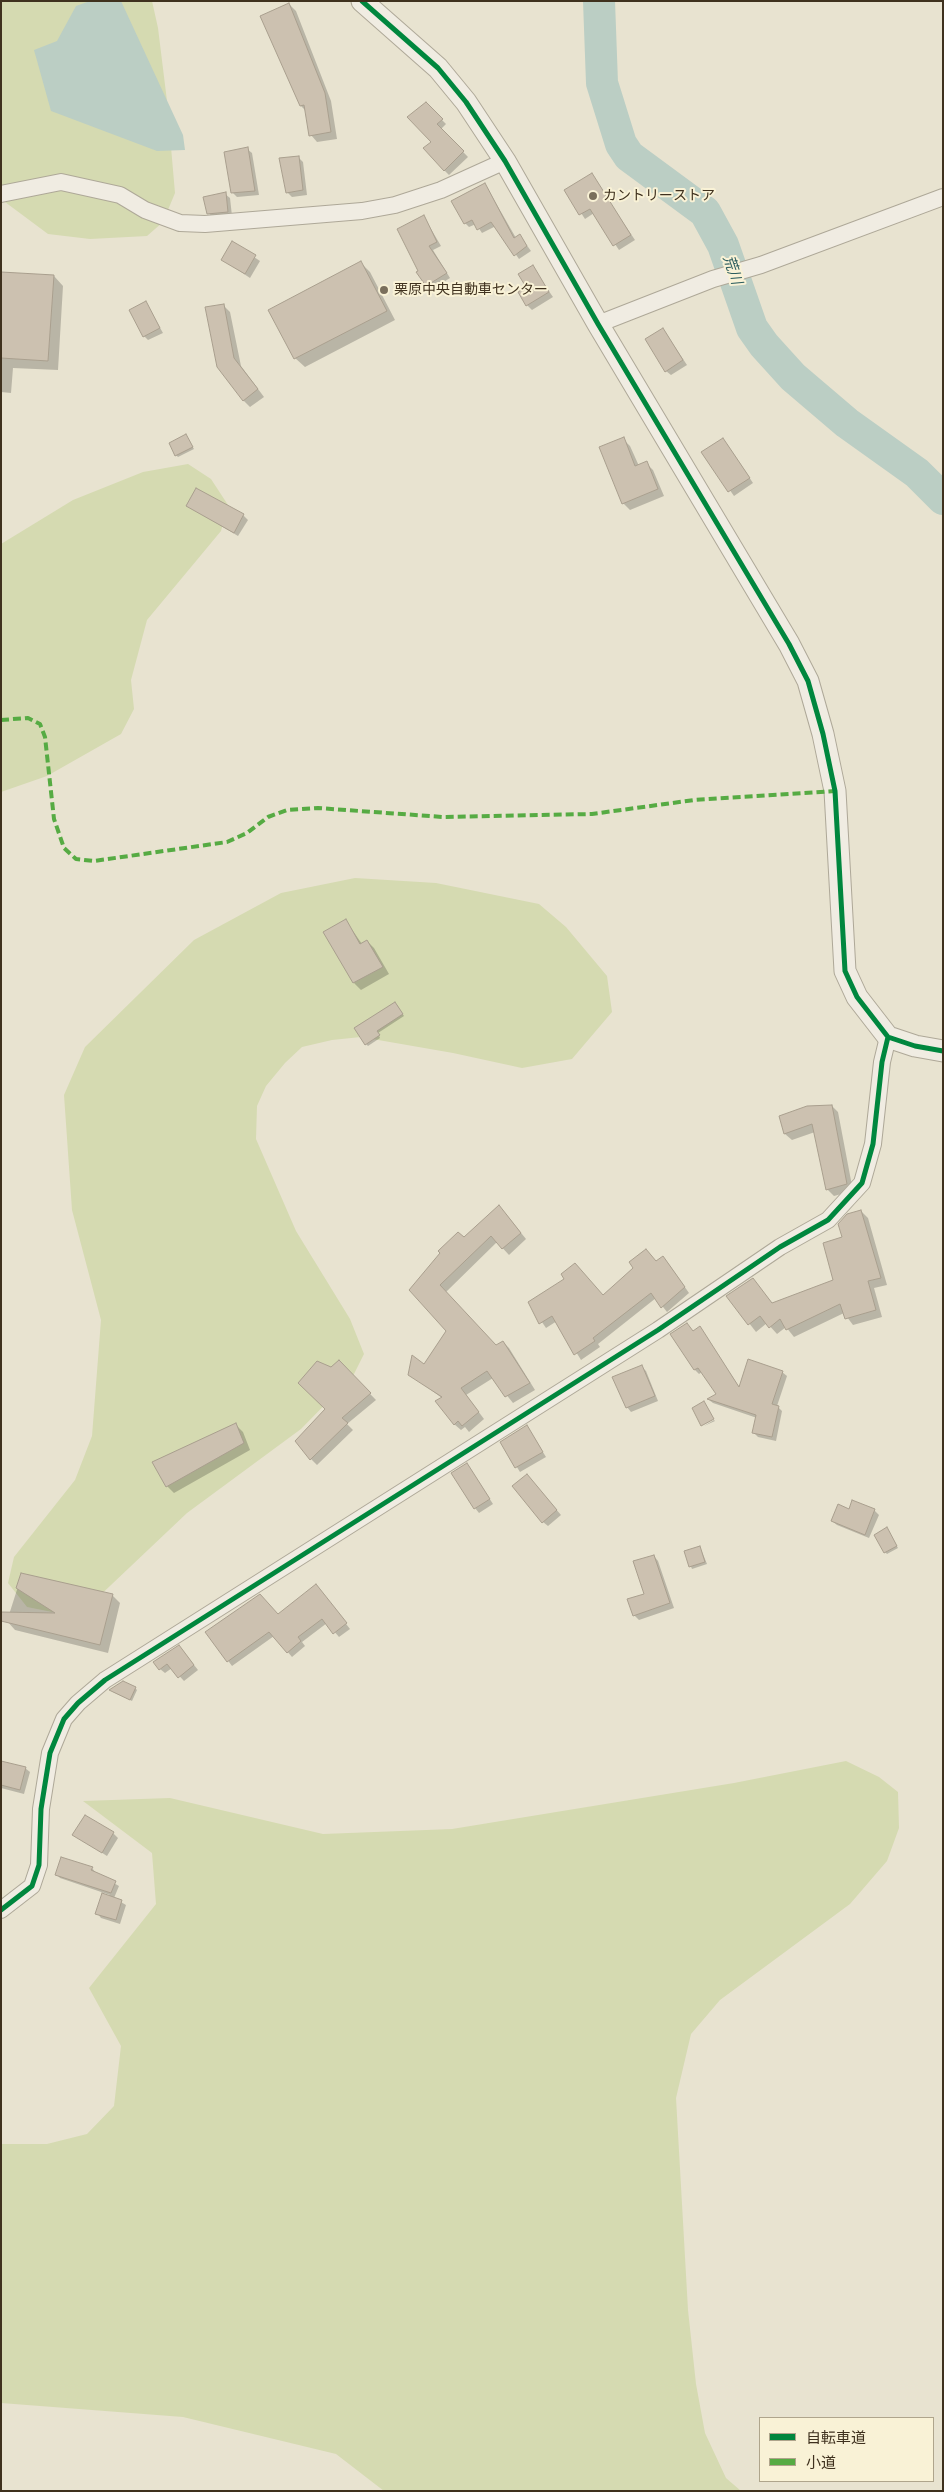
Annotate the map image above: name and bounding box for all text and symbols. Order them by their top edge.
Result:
place label: カントリーストア [603,188,715,204]
marker: カントリーストア [587,190,599,202]
water label: 荒川 [719,253,745,287]
place label: 栗原中央自動車センター [394,282,548,298]
marker: 栗原中央自動車センター [378,284,390,296]
legend [759,2417,934,2482]
text: 自転車道 [806,2429,866,2447]
text: 小道 [806,2454,836,2472]

